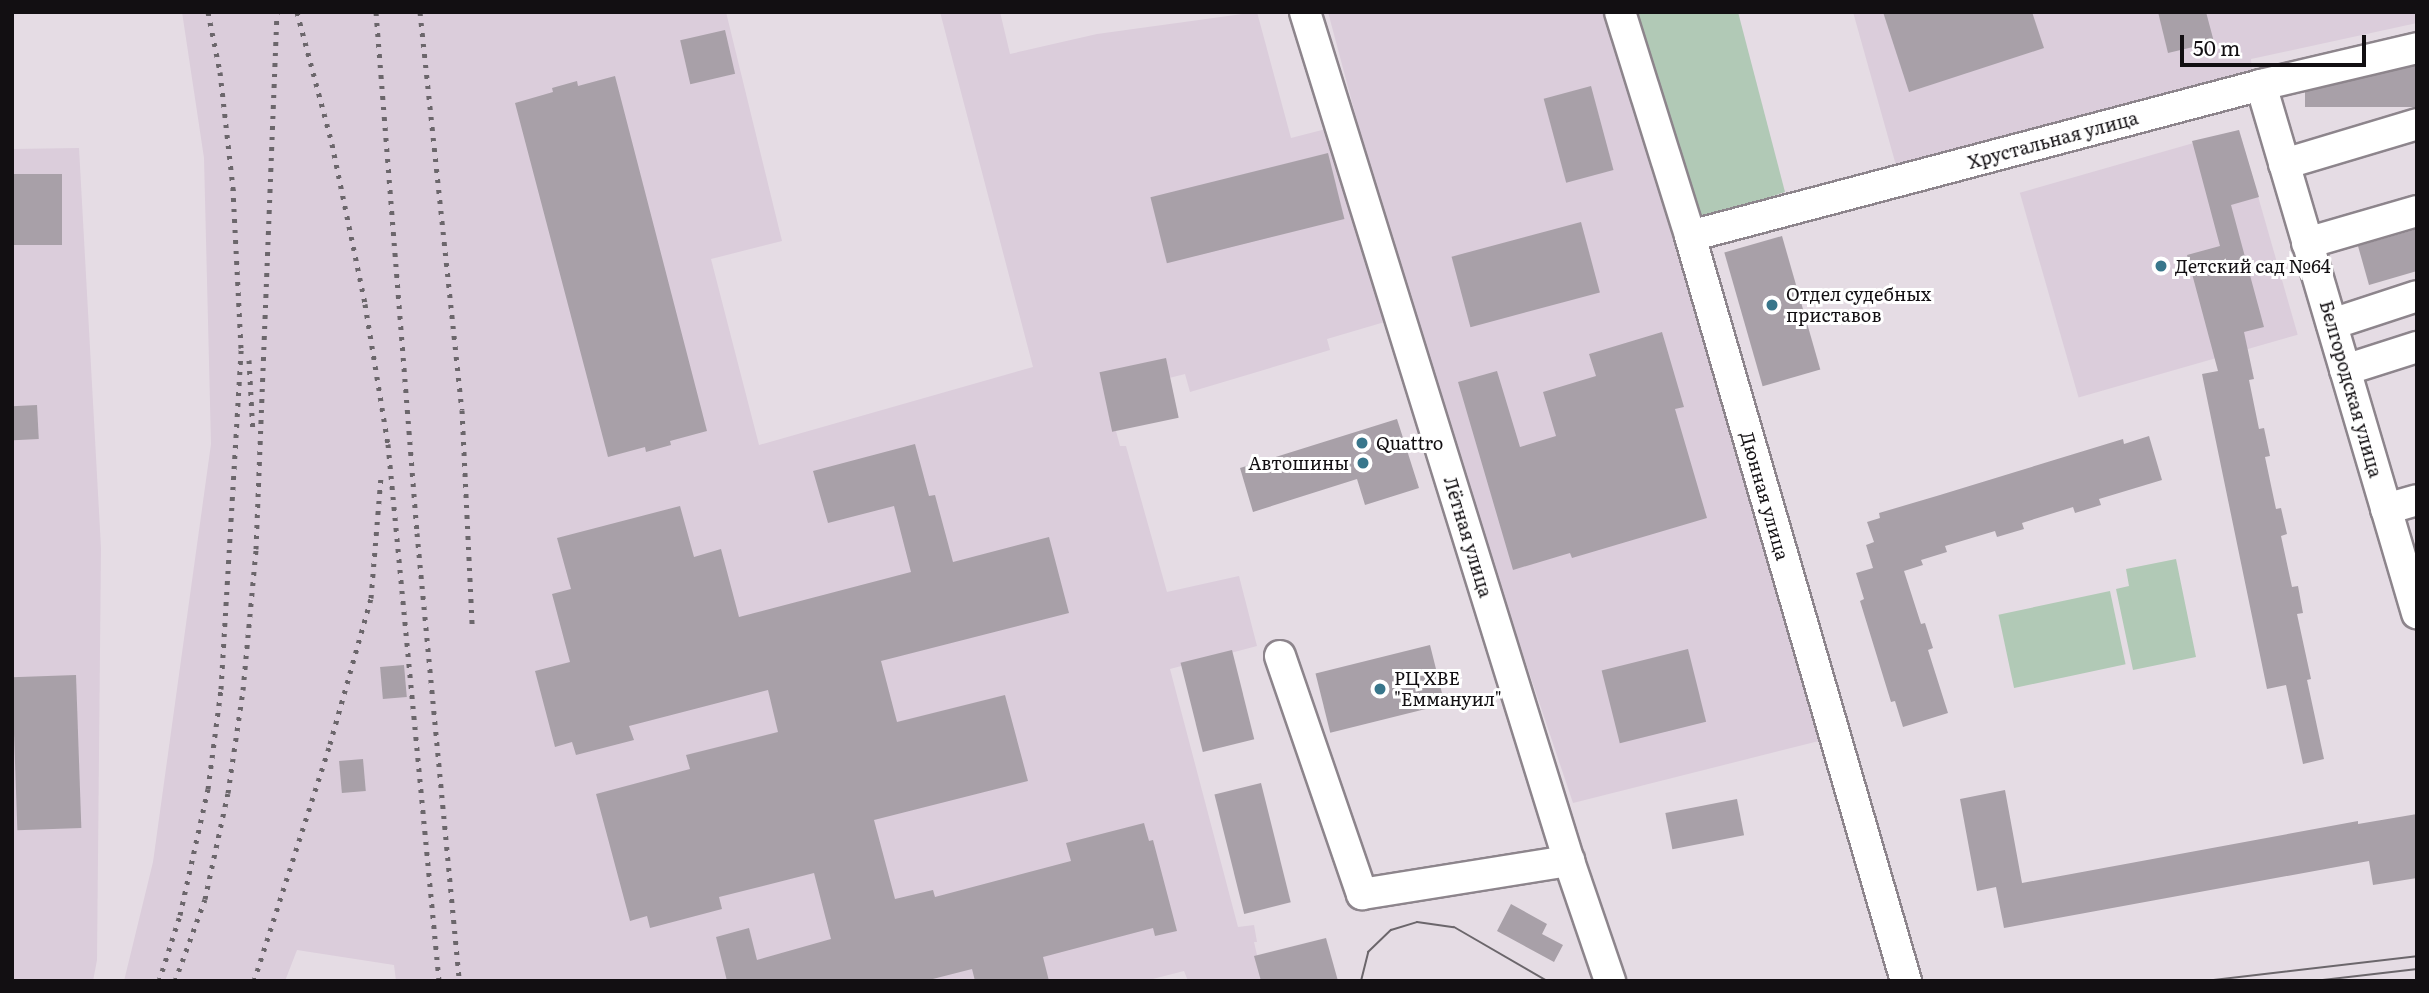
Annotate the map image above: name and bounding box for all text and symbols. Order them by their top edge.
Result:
scale bar [2184,21,2370,65]
text: 50 m [2193,31,2240,62]
street label: Хрустальная улица [1965,107,2141,173]
place label: Детский сад №64 [2175,255,2331,277]
marker: Детский сад №64 [2153,258,2169,274]
place label: Отдел судебных приставов [1786,284,1931,326]
marker: Отдел судебных приставов [1764,297,1780,313]
street label: Белгородская улица [2315,298,2387,480]
street label: Дюнная улица [1736,429,1794,563]
place label: Quattro [1376,432,1443,454]
marker: Quattro [1354,435,1370,451]
place label: Автошины [1248,452,1349,474]
marker: Автошины [1355,455,1371,471]
street label: Лётная улица [1439,474,1497,600]
place label: РЦ ХВЕ "Еммануил" [1394,668,1502,710]
marker: РЦ ХВЕ "Еммануил" [1372,681,1388,697]

